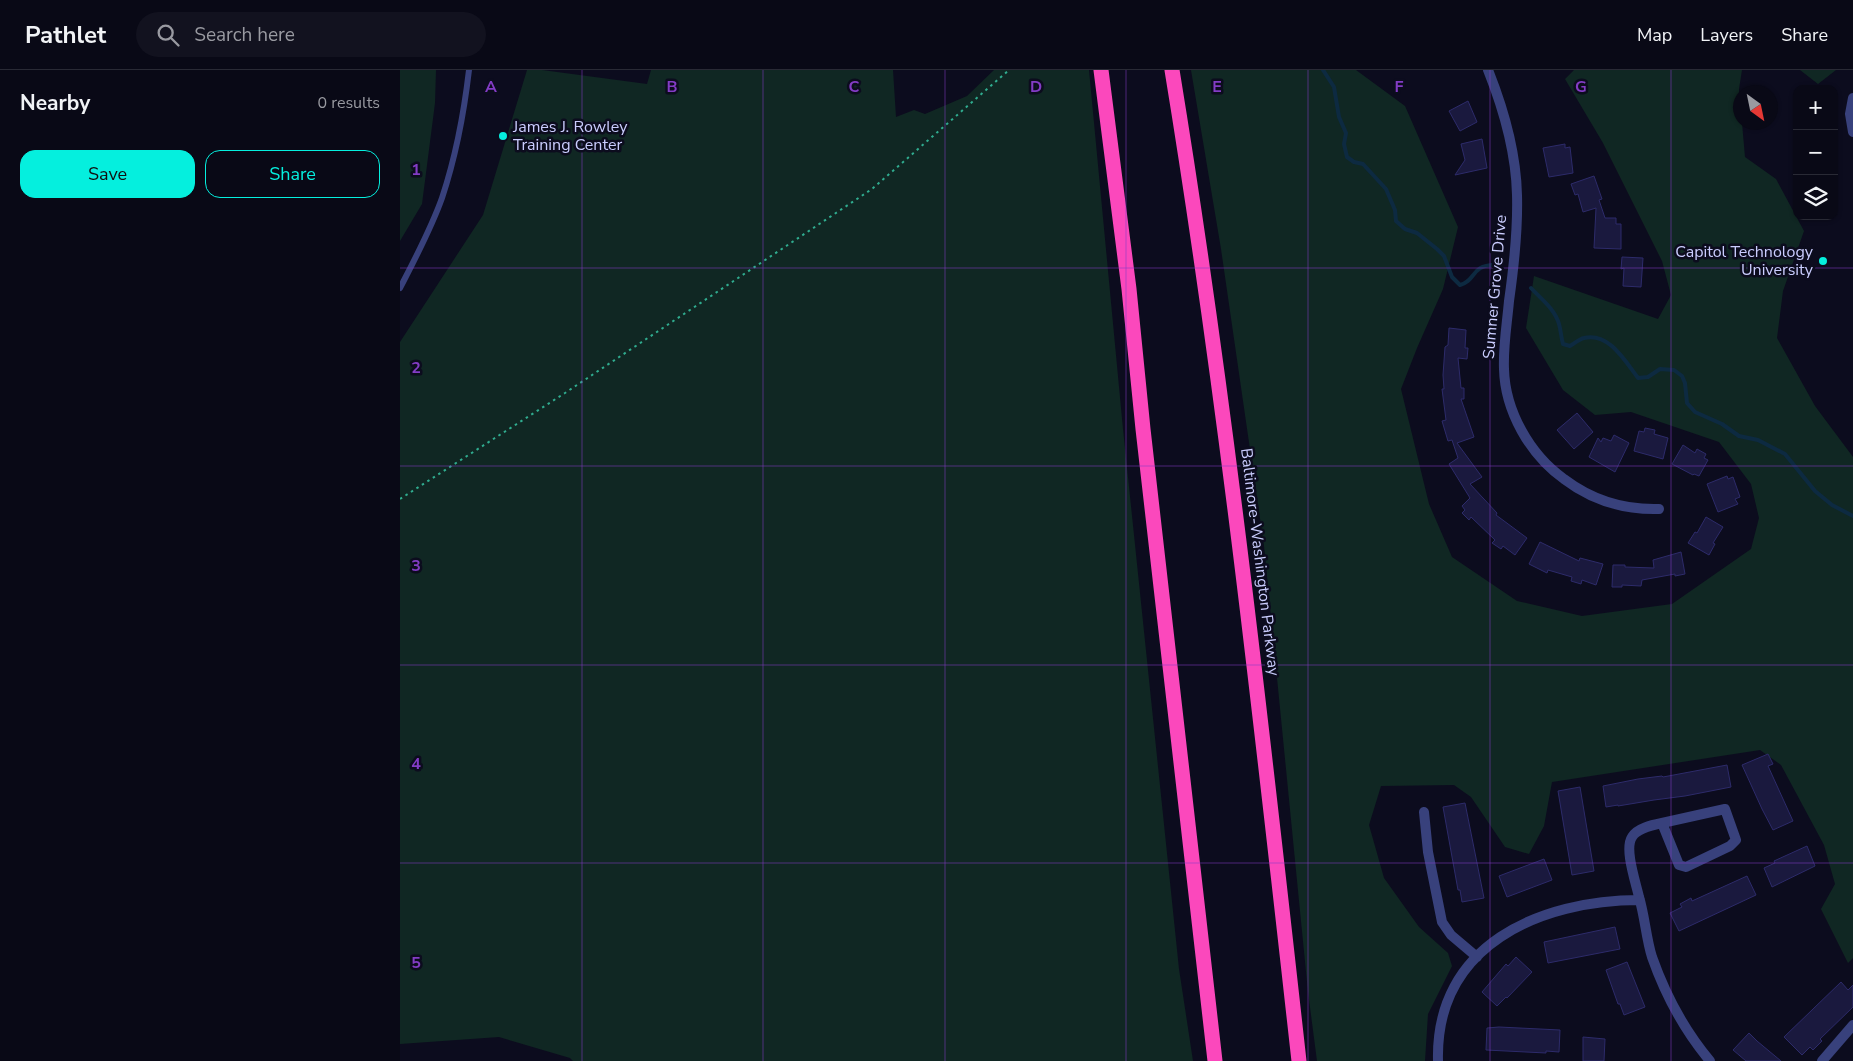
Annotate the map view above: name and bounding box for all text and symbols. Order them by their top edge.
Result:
search box [136,12,486,57]
text: Pathlet [25,19,106,51]
icon: search [154,21,182,49]
text: Search here [194,22,295,48]
text: Map [1637,23,1672,47]
text: Layers [1700,23,1753,47]
text: Share [1781,23,1828,47]
text: A [485,76,497,98]
text: B [666,76,678,98]
text: C [849,76,860,98]
text: D [1030,76,1042,98]
text: E [1212,76,1222,98]
text: F [1395,76,1404,98]
text: G [1575,76,1587,98]
north arrow [1733,85,1778,130]
map controls [1793,85,1838,220]
button: + [1793,85,1838,130]
text: Nearby [20,89,90,117]
text: 0 results [318,92,380,114]
place label: James J. Rowley Training Center [512,116,628,156]
marker: James J. Rowley Training Center [497,130,509,142]
button: − [1793,130,1838,175]
button: Save [20,150,195,198]
button: Share [205,150,380,198]
text: 1 [411,159,421,181]
button: layers [1793,175,1838,220]
street label: Sumner Grove Drive [1478,214,1512,360]
place label: Capitol Technology University [1675,241,1814,281]
marker: Capitol Technology University [1817,255,1829,267]
text: 2 [411,357,421,379]
street label: Baltimore-Washington Parkway [1235,447,1285,678]
text: 3 [411,555,421,577]
text: 4 [411,753,421,775]
text: 5 [411,952,421,974]

